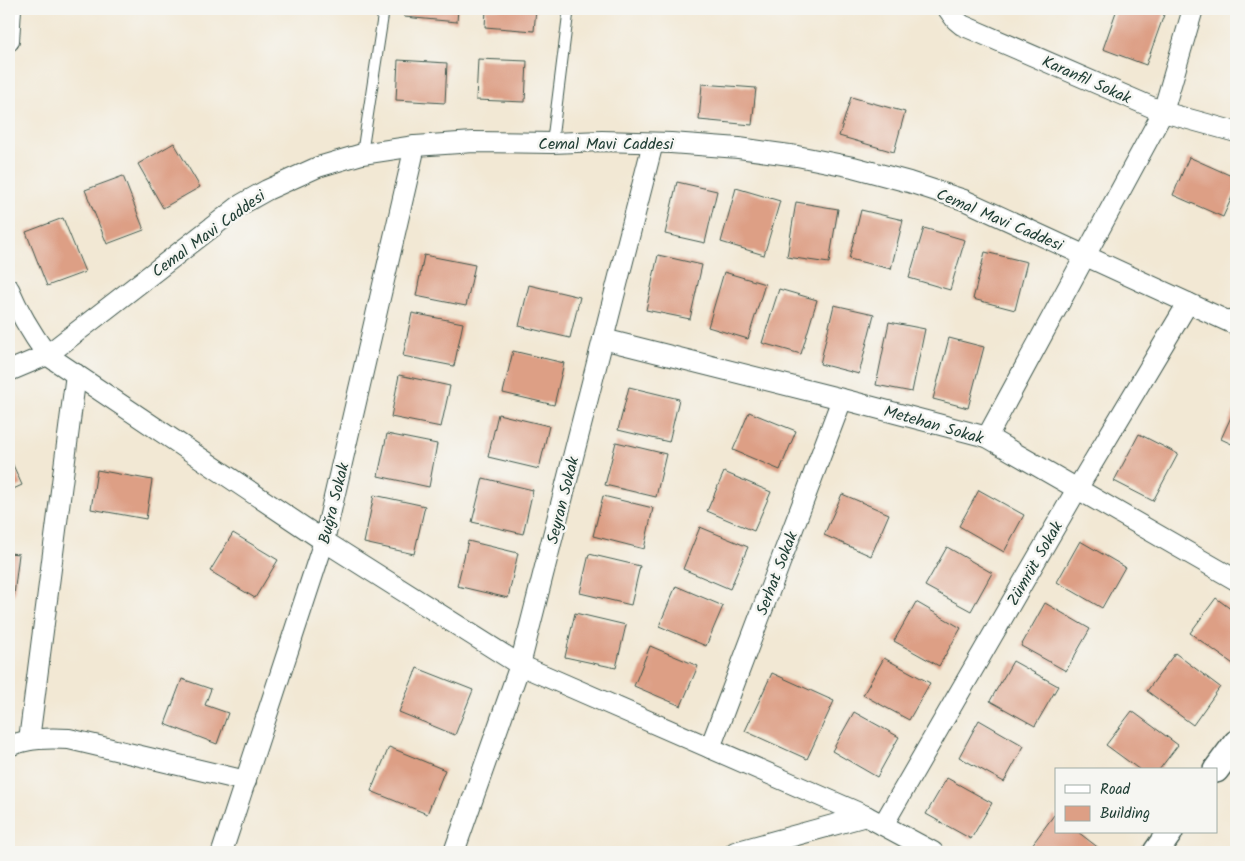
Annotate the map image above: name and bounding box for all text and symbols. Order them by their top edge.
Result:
street label: Karanfil Sokak [1038,50,1135,111]
street label: Cemal Mavi Caddesi [538,132,675,157]
street label: Cemal Mavi Caddesi [932,182,1068,259]
street label: Cemal Mavi Caddesi [147,184,272,284]
street label: Metehan Sokak [881,399,987,452]
street label: Seyran Sokak [541,454,586,547]
street label: Buğra Sokak [312,460,357,547]
street label: Zümrüt Sokak [1001,516,1070,611]
street label: Serhat Sokak [750,528,805,619]
legend [1055,768,1218,834]
text: Road [1100,778,1131,802]
text: Building [1100,802,1150,826]

